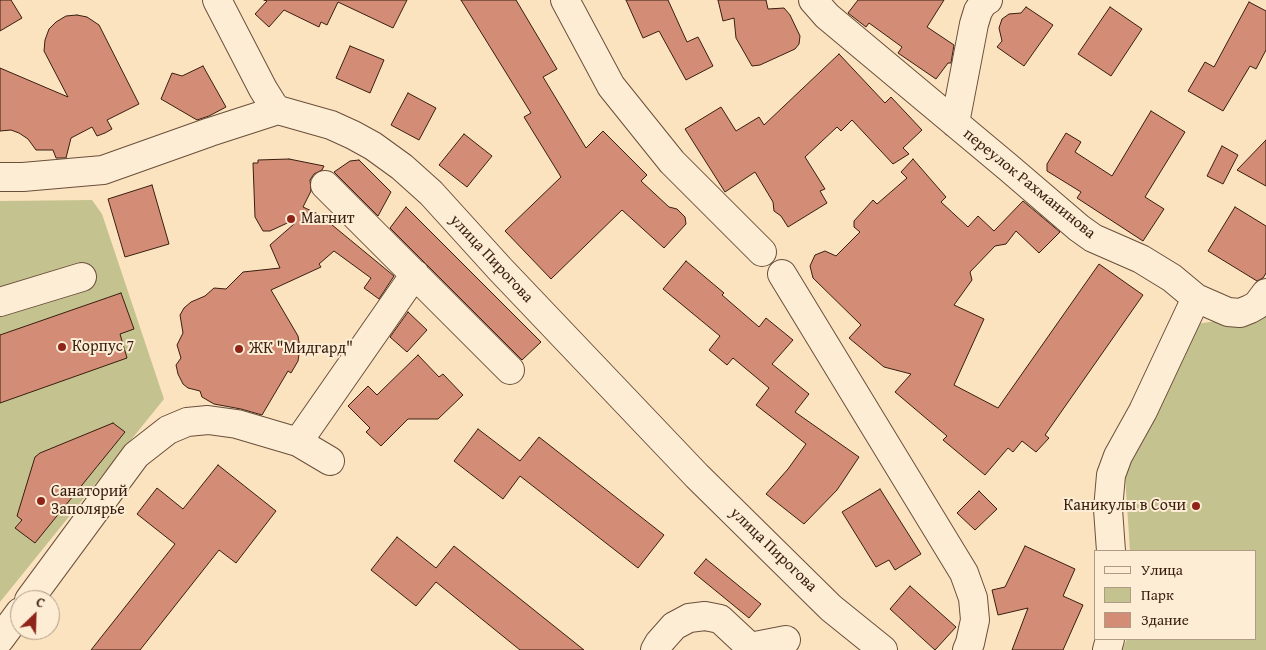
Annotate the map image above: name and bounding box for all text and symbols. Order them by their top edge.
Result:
street label: переулок Рахманинова [959,125,1099,243]
place label: Магнит [301,209,354,229]
street label: улица Пирогова [445,211,537,307]
marker: Магнит [285,213,297,225]
place label: Корпус 7 [72,337,134,357]
place label: ЖК "Мидгард" [249,339,353,359]
marker: Корпус 7 [56,341,68,353]
marker: ЖК "Мидгард" [233,343,245,355]
place label: Санаторий Заполярье [51,482,128,520]
marker: Санаторий Заполярье [35,495,47,507]
place label: Каникулы в Сочи [1063,496,1186,516]
marker: Каникулы в Сочи [1190,500,1202,512]
street label: улица Пирогова [725,504,821,596]
legend [1094,550,1256,640]
text: Улица [1141,559,1183,580]
text: Парк [1141,584,1174,605]
north arrow [10,590,60,640]
text: С [33,591,48,613]
text: Здание [1141,609,1189,630]

